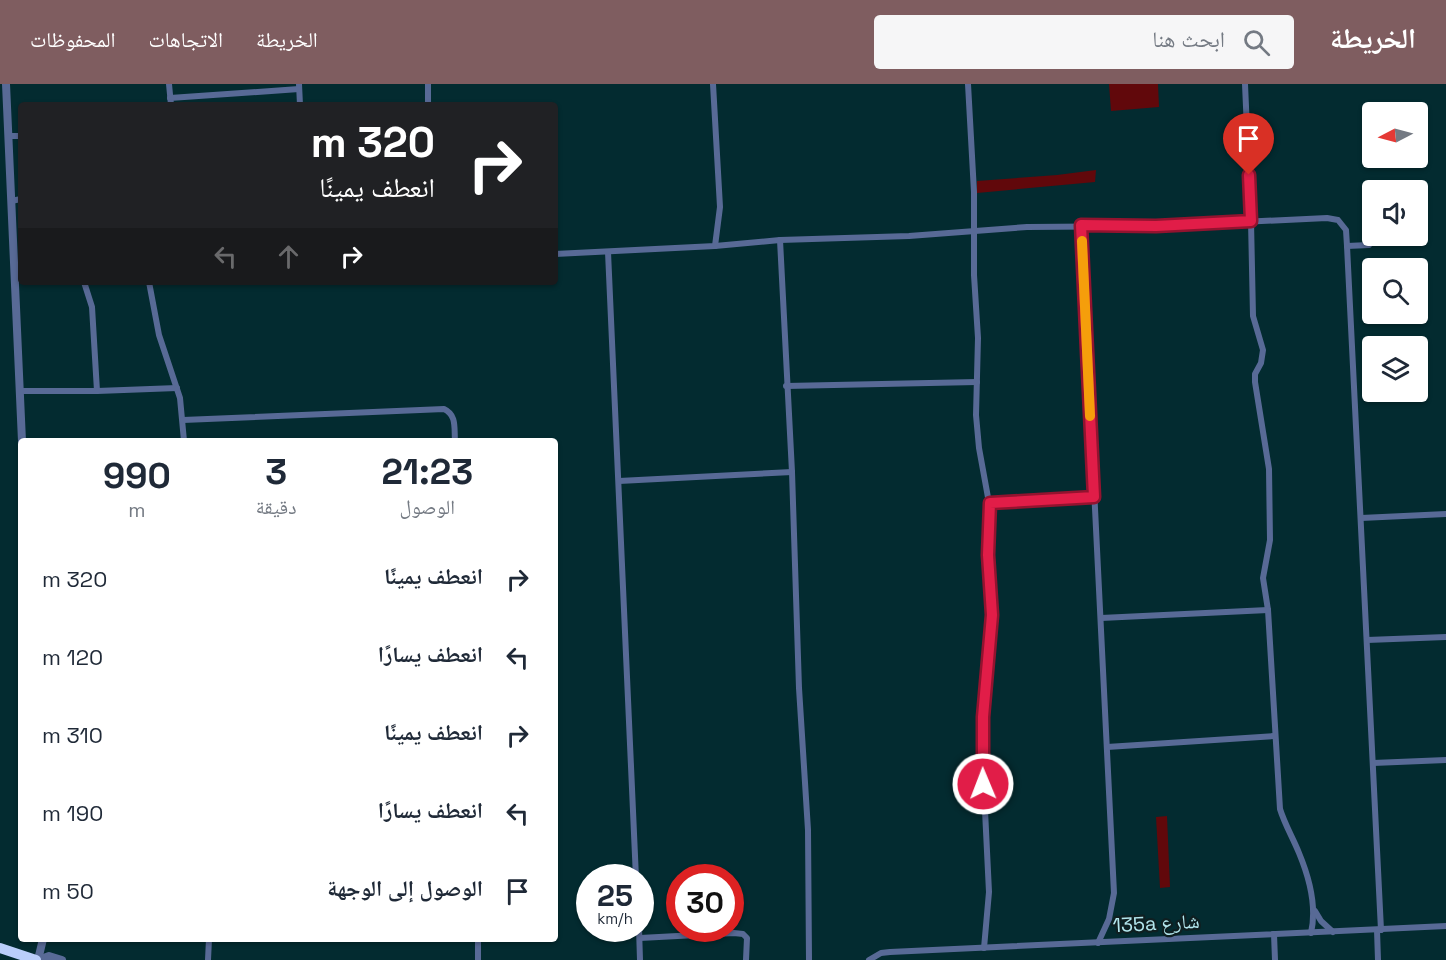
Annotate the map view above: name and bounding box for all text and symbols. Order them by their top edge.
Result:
search box [874,15,1294,69]
text: الخريطة [1330,20,1416,56]
text: ابحث هنا [1152,25,1225,53]
text: المحفوظات [30,26,115,53]
text: الاتجاهات [148,26,223,53]
text: الخريطة [256,26,318,53]
icon: search [1240,26,1273,59]
north arrow [1362,102,1428,168]
map controls [1362,102,1428,402]
pin [1223,113,1274,175]
text: 320 m [311,116,435,169]
icon: arrive [1232,122,1265,155]
icon: right [456,126,534,204]
text: انعطف يمينًا [319,170,435,205]
button: sound [1362,180,1428,246]
icon: left [209,240,242,273]
icon: ahead [272,240,305,273]
icon: right [335,240,368,273]
button: search [1362,258,1428,324]
button: layers [1362,336,1428,402]
text: 3 [265,449,287,495]
text: 21:23 [381,449,473,495]
text: 990 [103,453,171,499]
text: دقيقة [256,494,296,520]
text: الوصول [400,494,455,520]
text: m [128,497,146,523]
text: انعطف يمينًا [384,562,483,590]
icon: right [501,563,534,596]
text: 320 m [42,565,107,593]
text: انعطف يسارًا [378,640,483,668]
icon: left [501,641,534,674]
text: 120 m [42,643,103,671]
text: انعطف يمينًا [384,718,483,746]
icon: right [501,719,534,752]
text: 310 m [42,721,103,749]
position arrow [951,752,1015,816]
text: انعطف يسارًا [378,796,483,824]
icon: left [501,797,534,830]
text: 190 m [42,799,103,827]
speed limit sign: 30 [666,864,744,942]
text: الوصول إلى الوجهة [327,874,483,902]
icon: arrive [501,875,534,908]
text: 25 [597,876,633,915]
text: 50 m [42,877,94,905]
street label: 135a شارع [1112,908,1200,938]
text: km/h [597,909,633,928]

